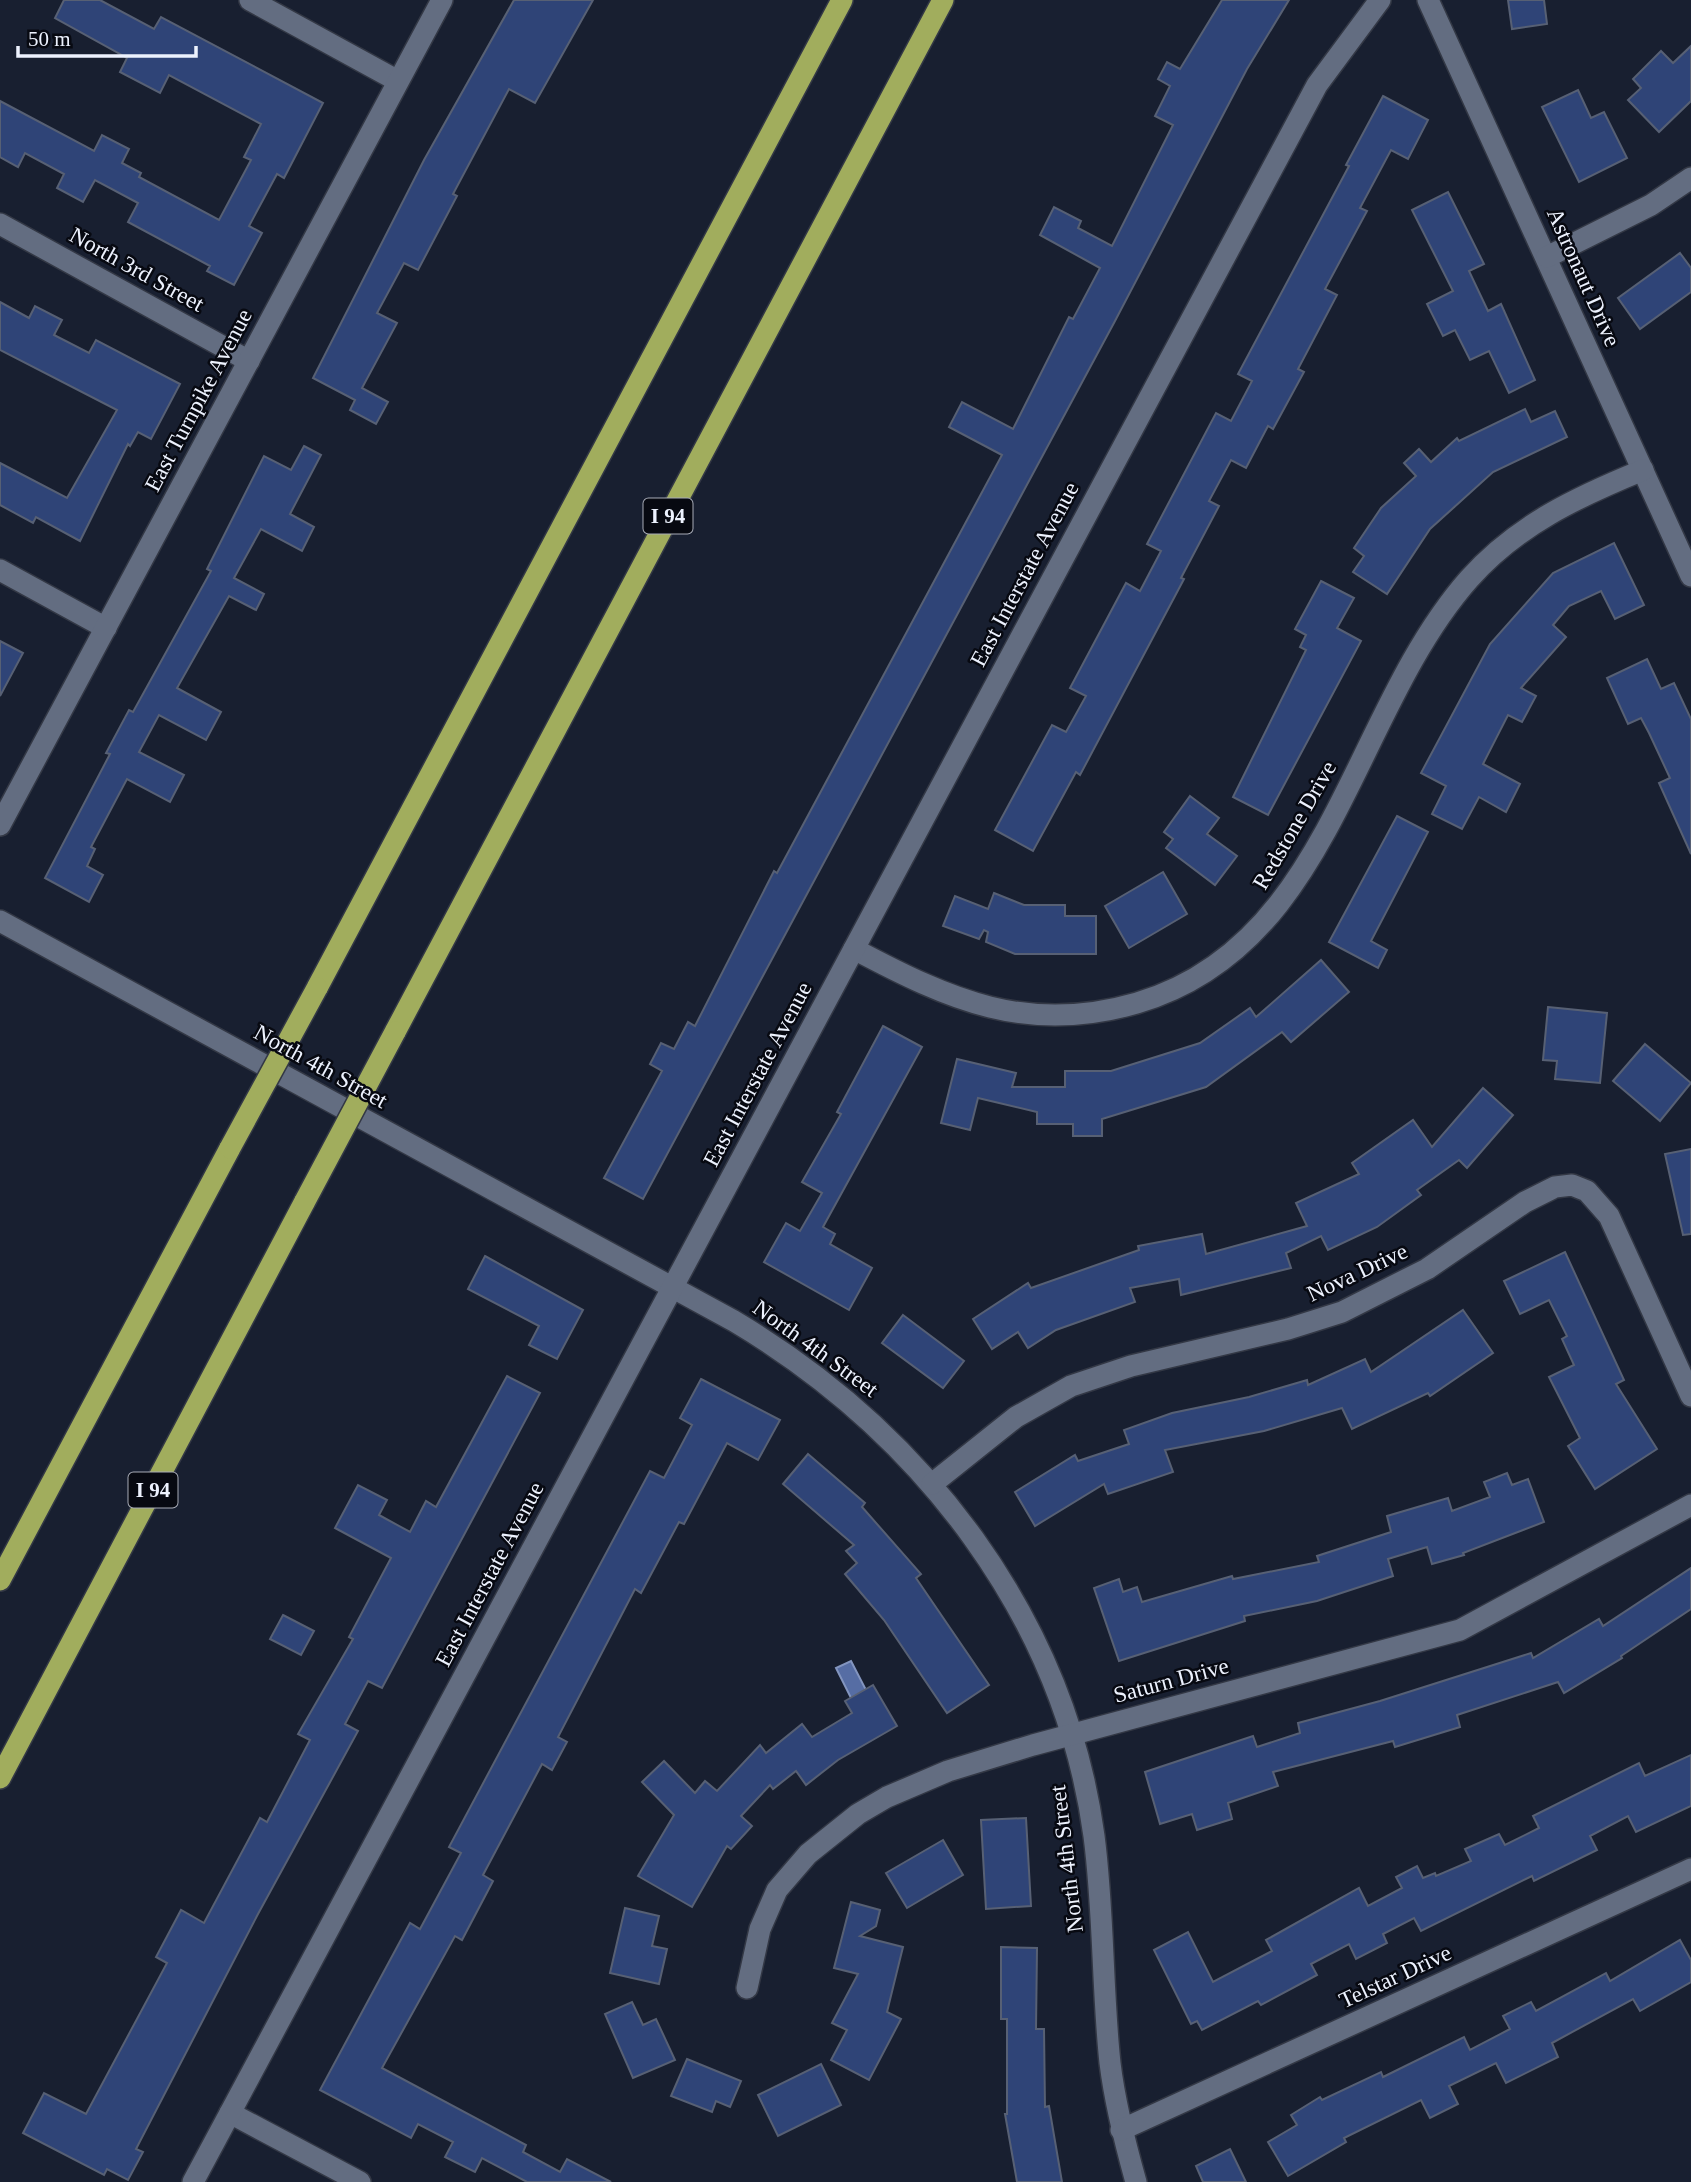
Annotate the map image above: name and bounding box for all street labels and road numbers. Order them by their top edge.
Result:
street label: Astronaut Drive [1542,204,1625,350]
street label: North 3rd Street [65,222,209,317]
street label: East Turnpike Avenue [140,305,257,496]
street label: East Interstate Avenue [965,478,1084,671]
road number: I 94 [644,498,692,534]
street label: Redstone Drive [1248,757,1341,894]
street label: East Interstate Avenue [698,978,817,1171]
street label: North 4th Street [250,1020,392,1114]
street label: Nova Drive [1303,1238,1411,1307]
street label: North 4th Street [748,1295,883,1402]
road number: I 94 [128,1472,178,1508]
street label: East Interstate Avenue [430,1478,549,1671]
street label: Saturn Drive [1111,1653,1231,1708]
street label: North 4th Street [1045,1783,1088,1934]
street label: Telstar Drive [1335,1940,1455,2013]

